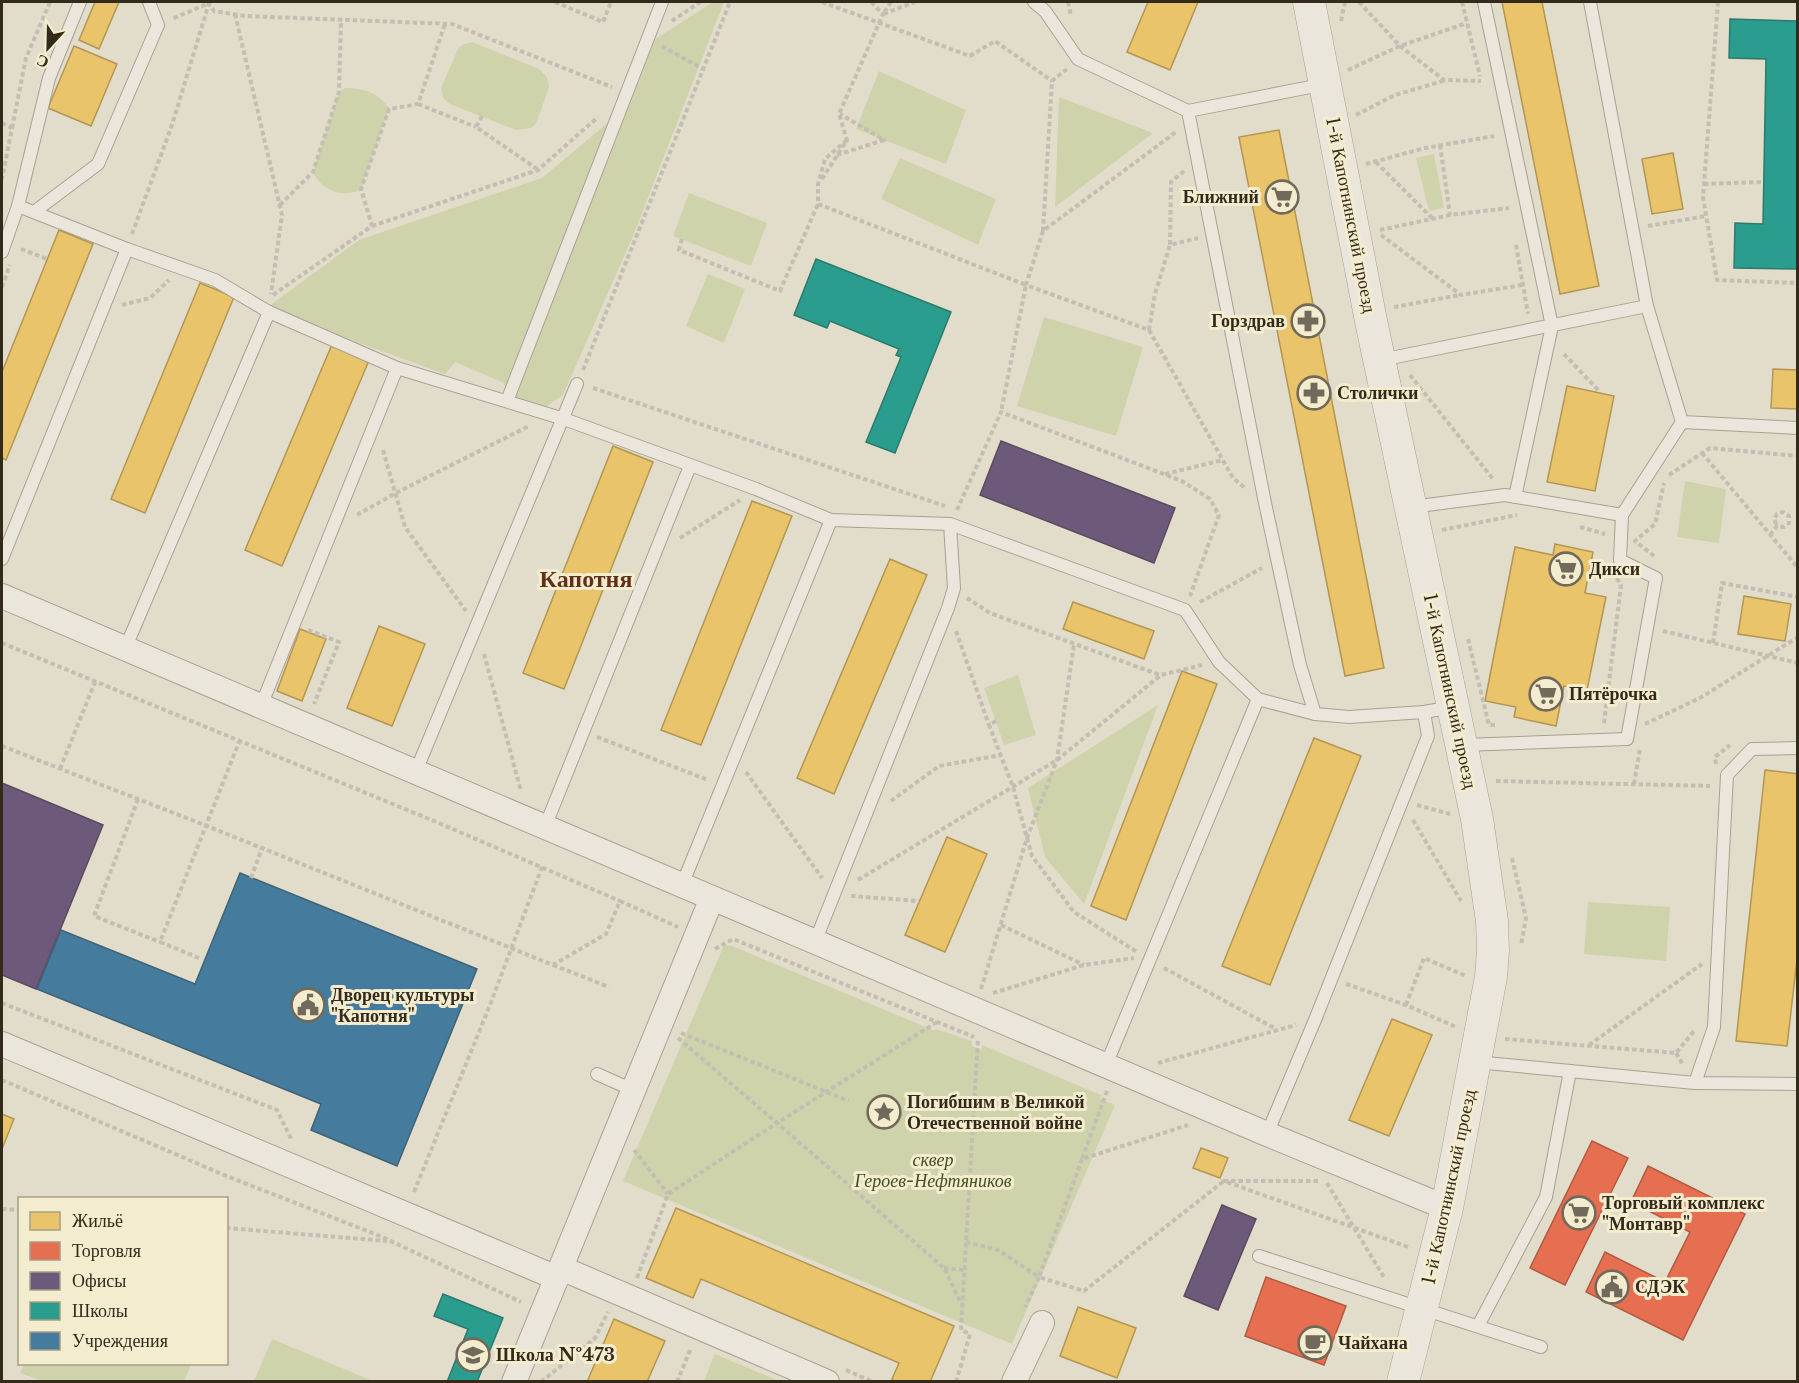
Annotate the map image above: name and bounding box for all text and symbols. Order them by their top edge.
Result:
north arrow [18,18,78,78]
text: С [33,50,51,73]
street label: 1-й Капотнинский проезд [1321,115,1381,315]
supermarket icon: Ближний [1264,179,1300,215]
place label: Ближний [1183,186,1259,208]
pharmacy icon: Горздрав [1290,303,1326,339]
place label: Горздрав [1211,310,1285,332]
pharmacy icon: Столички [1296,375,1332,411]
place label: Столички [1337,382,1419,404]
supermarket icon: Дикси [1548,551,1584,587]
place label: Дикси [1589,558,1640,580]
district label: Капотня [540,564,632,593]
street label: 1-й Капотнинский проезд [1419,591,1481,791]
supermarket icon: Пятёрочка [1528,676,1564,712]
place label: Пятёрочка [1569,683,1657,705]
place label: Дворец культуры "Капотня" [331,984,474,1027]
public building icon: Дворец культуры "Капотня" [290,987,326,1023]
street label: 1-й Капотнинский проезд [1418,1087,1480,1287]
place label: Погибшим в Великой Отечественной войне [907,1091,1085,1134]
place icon: Погибшим в Великой Отечественной войне [866,1094,902,1130]
park label: сквер Героев-Нефтяников [853,1149,1012,1192]
place label: Торговый комплекс "Монтавр" [1602,1192,1765,1235]
supermarket icon: Торговый комплекс "Монтавр" [1561,1195,1597,1231]
legend [18,1197,228,1365]
text: Жильё [72,1210,123,1232]
text: Торговля [72,1240,141,1262]
public building icon: СДЭК [1594,1269,1630,1305]
text: Офисы [72,1270,126,1292]
place label: СДЭК [1635,1276,1685,1298]
text: Школы [72,1300,128,1322]
cafe icon: Чайхана [1297,1325,1333,1361]
text: Учреждения [72,1330,168,1352]
place label: Чайхана [1338,1332,1408,1354]
school or university icon: Школа №473 [455,1337,491,1373]
place label: Школа №473 [496,1344,615,1366]

